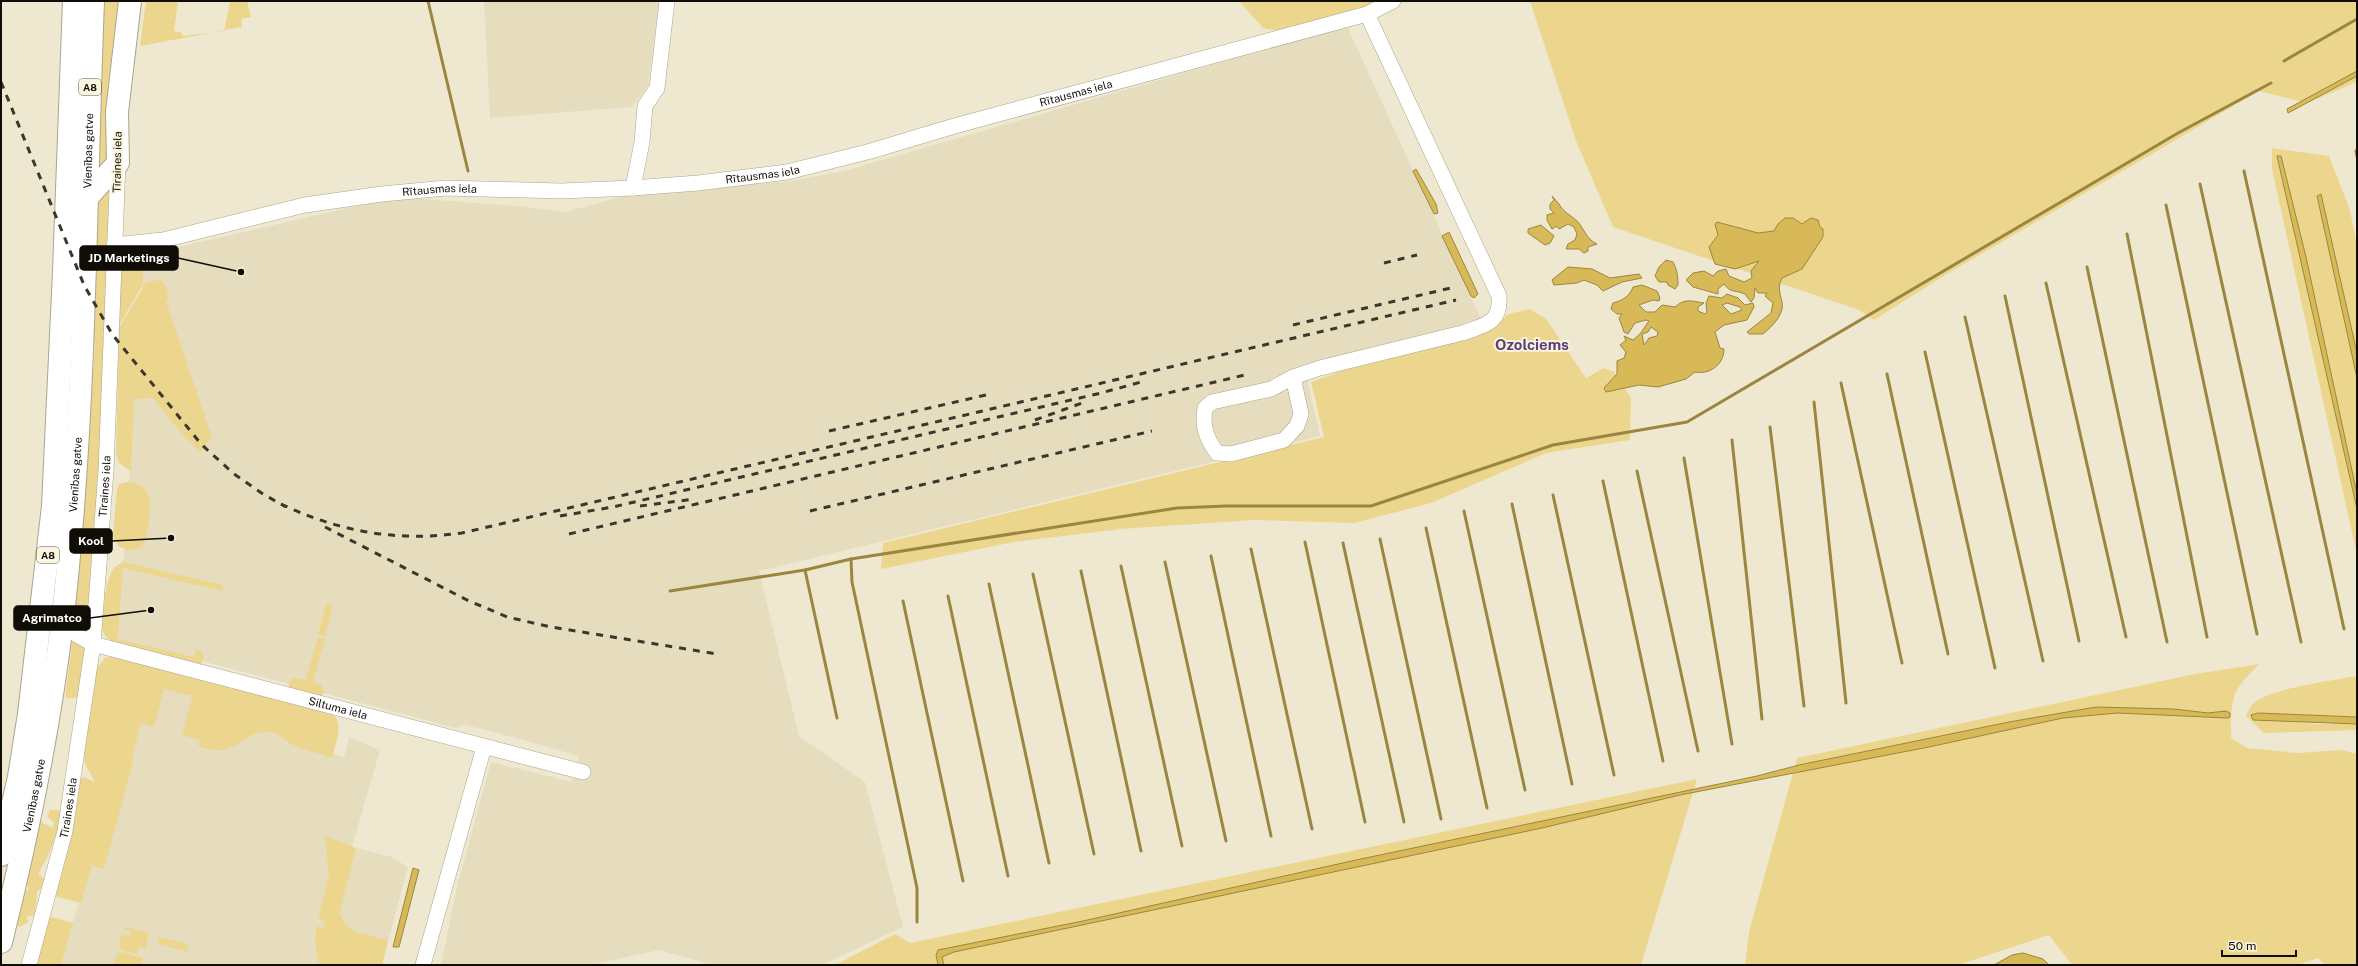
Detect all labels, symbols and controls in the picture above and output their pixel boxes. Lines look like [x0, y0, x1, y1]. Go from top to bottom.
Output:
street label: Rītausmas iela [1038, 77, 1114, 109]
road number: A8 [79, 79, 101, 95]
street label: Vienības gatve [81, 113, 95, 189]
street label: Tīraines iela [110, 131, 124, 193]
street label: Rītausmas iela [725, 163, 801, 186]
street label: Rītausmas iela [402, 182, 477, 198]
callout: JD Marketings [80, 246, 178, 270]
text: JD Marketings [88, 251, 170, 265]
district label: Ozolciems [1495, 336, 1569, 353]
street label: Vienības gatve [67, 437, 84, 513]
street label: Tīraines iela [97, 455, 113, 517]
callout: Kool [70, 529, 112, 553]
text: Kool [78, 534, 104, 548]
road number: A8 [37, 547, 59, 563]
callout: Agrimatco [14, 606, 90, 630]
text: Agrimatco [22, 611, 82, 625]
street label: Siltuma iela [307, 695, 369, 721]
street label: Vienības gatve [21, 758, 47, 834]
street label: Tīraines iela [57, 777, 79, 840]
scale bar [2222, 932, 2296, 958]
text: 50 m [2228, 939, 2256, 953]

